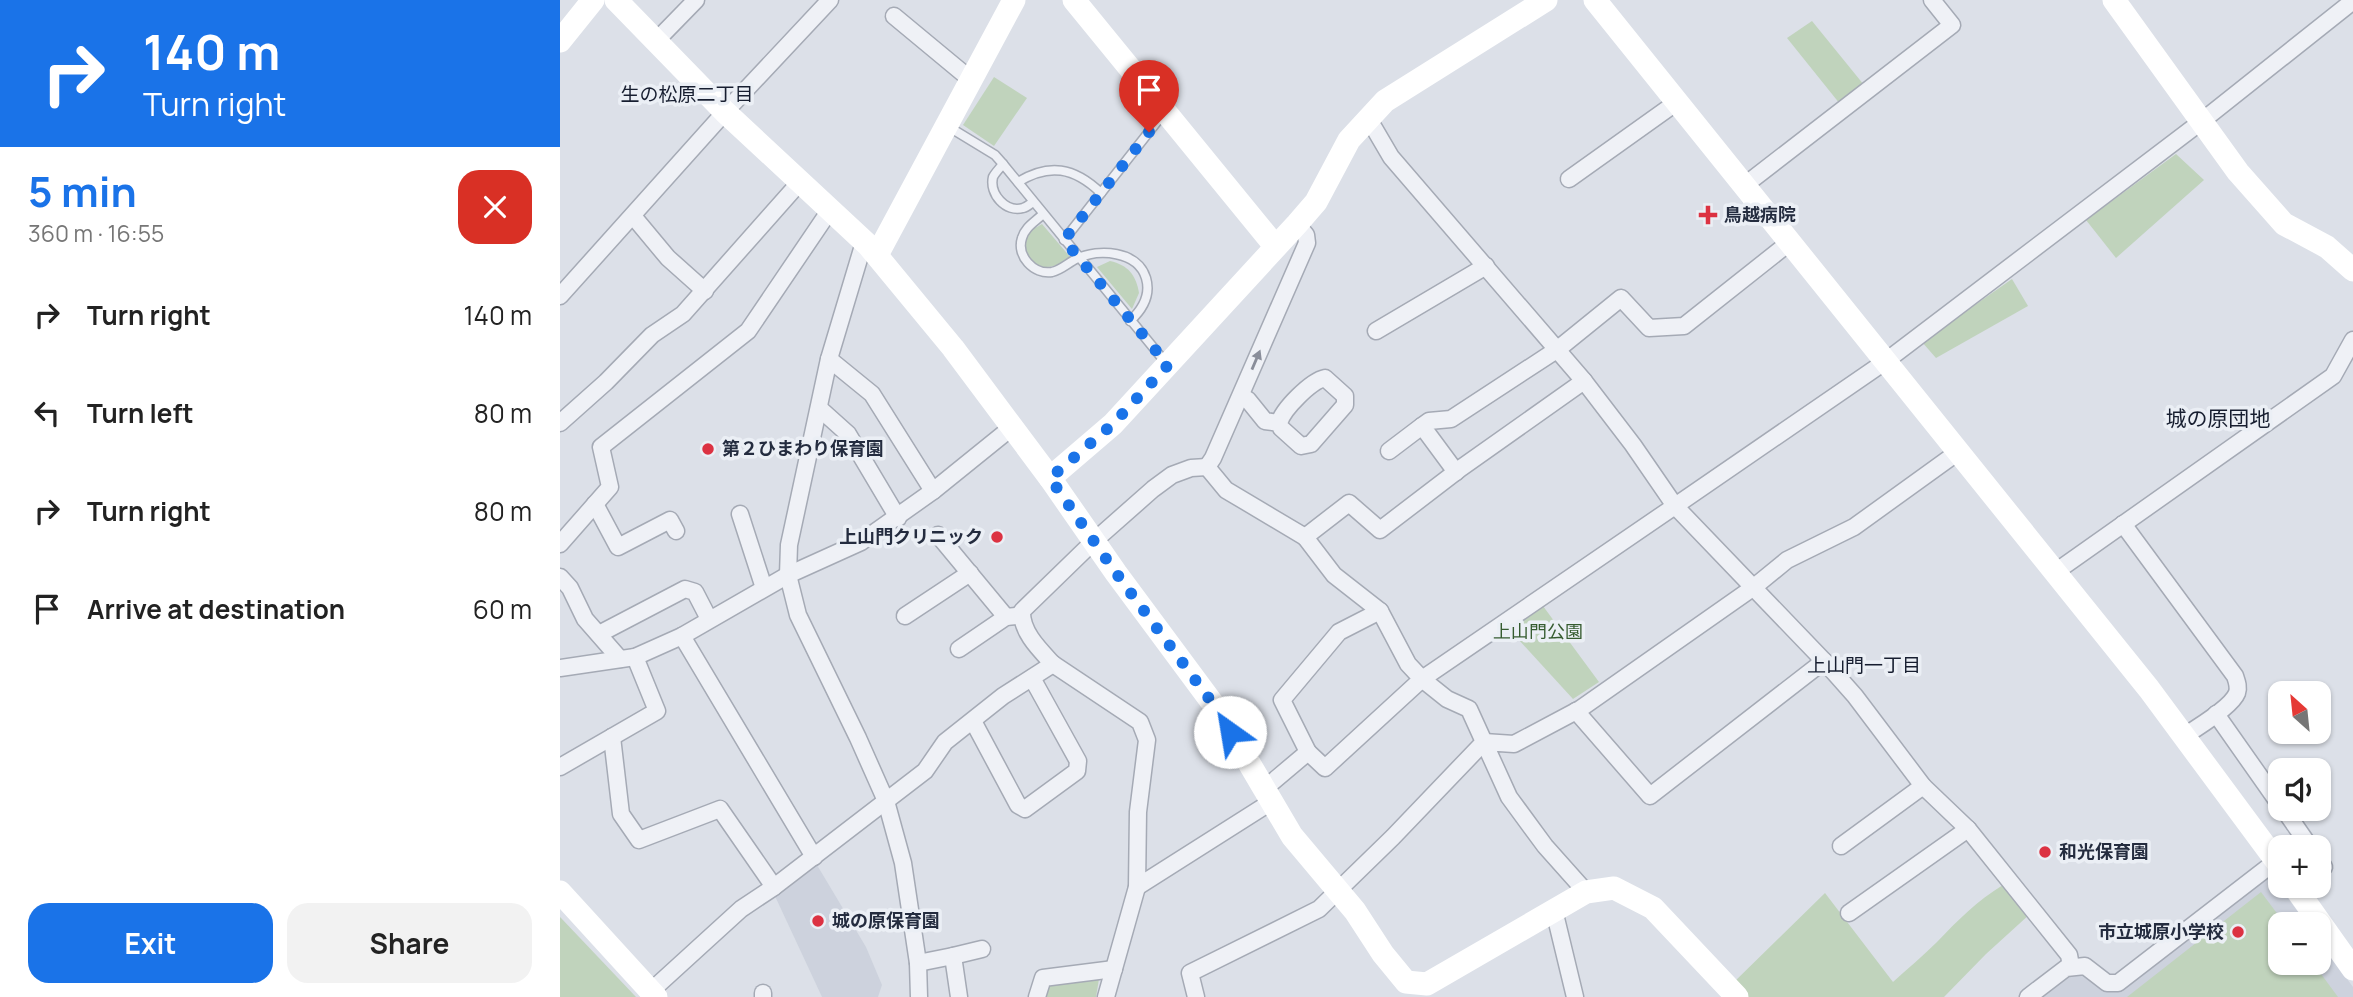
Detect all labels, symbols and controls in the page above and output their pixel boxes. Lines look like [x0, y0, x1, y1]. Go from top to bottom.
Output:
text: 140 m [143, 18, 280, 85]
icon: right [28, 28, 119, 119]
pin [1119, 60, 1179, 132]
icon: arrive [1130, 71, 1168, 109]
district label: 生の松原二丁目 [620, 81, 754, 107]
text: Turn right [143, 82, 286, 126]
text: 5 min [28, 162, 137, 220]
button: close [458, 170, 532, 244]
place label: 鳥越病院 [1724, 202, 1796, 226]
marker: 鳥越病院 [1698, 205, 1718, 225]
text: 360 m · 16:55 [28, 217, 164, 249]
icon: right [28, 296, 66, 334]
text: Turn right [87, 297, 211, 333]
text: 140 m [463, 297, 532, 333]
one-way arrow [1251, 350, 1262, 371]
icon: left [28, 394, 66, 432]
text: Turn left [87, 395, 194, 431]
text: 80 m [474, 395, 532, 431]
district label: 城の原団地 [2166, 404, 2271, 432]
place label: 第２ひまわり保育園 [722, 436, 884, 460]
marker: 第２ひまわり保育園 [700, 441, 716, 457]
icon: right [28, 492, 66, 530]
text: Turn right [87, 493, 211, 529]
text: 80 m [474, 493, 532, 529]
place label: 上山門クリニック [839, 524, 983, 548]
marker: 上山門クリニック [989, 529, 1005, 545]
icon: arrive [28, 590, 66, 628]
text: Arrive at destination [87, 591, 345, 627]
text: 60 m [473, 591, 532, 627]
park label: 上山門公園 [1493, 619, 1583, 643]
district label: 上山門一丁目 [1807, 652, 1921, 678]
north arrow [2268, 681, 2331, 744]
map controls [2268, 681, 2331, 975]
position arrow [1193, 695, 1267, 769]
button: sound [2268, 758, 2331, 821]
button: + [2268, 835, 2331, 898]
place label: 和光保育園 [2059, 839, 2149, 863]
marker: 和光保育園 [2037, 844, 2053, 860]
button: Exit [28, 903, 273, 983]
button: Share [287, 903, 532, 983]
place label: 城の原保育園 [832, 908, 940, 932]
button: − [2268, 912, 2331, 975]
marker: 城の原保育園 [810, 913, 826, 929]
place label: 市立城原小学校 [2098, 919, 2224, 943]
marker: 市立城原小学校 [2230, 924, 2246, 940]

